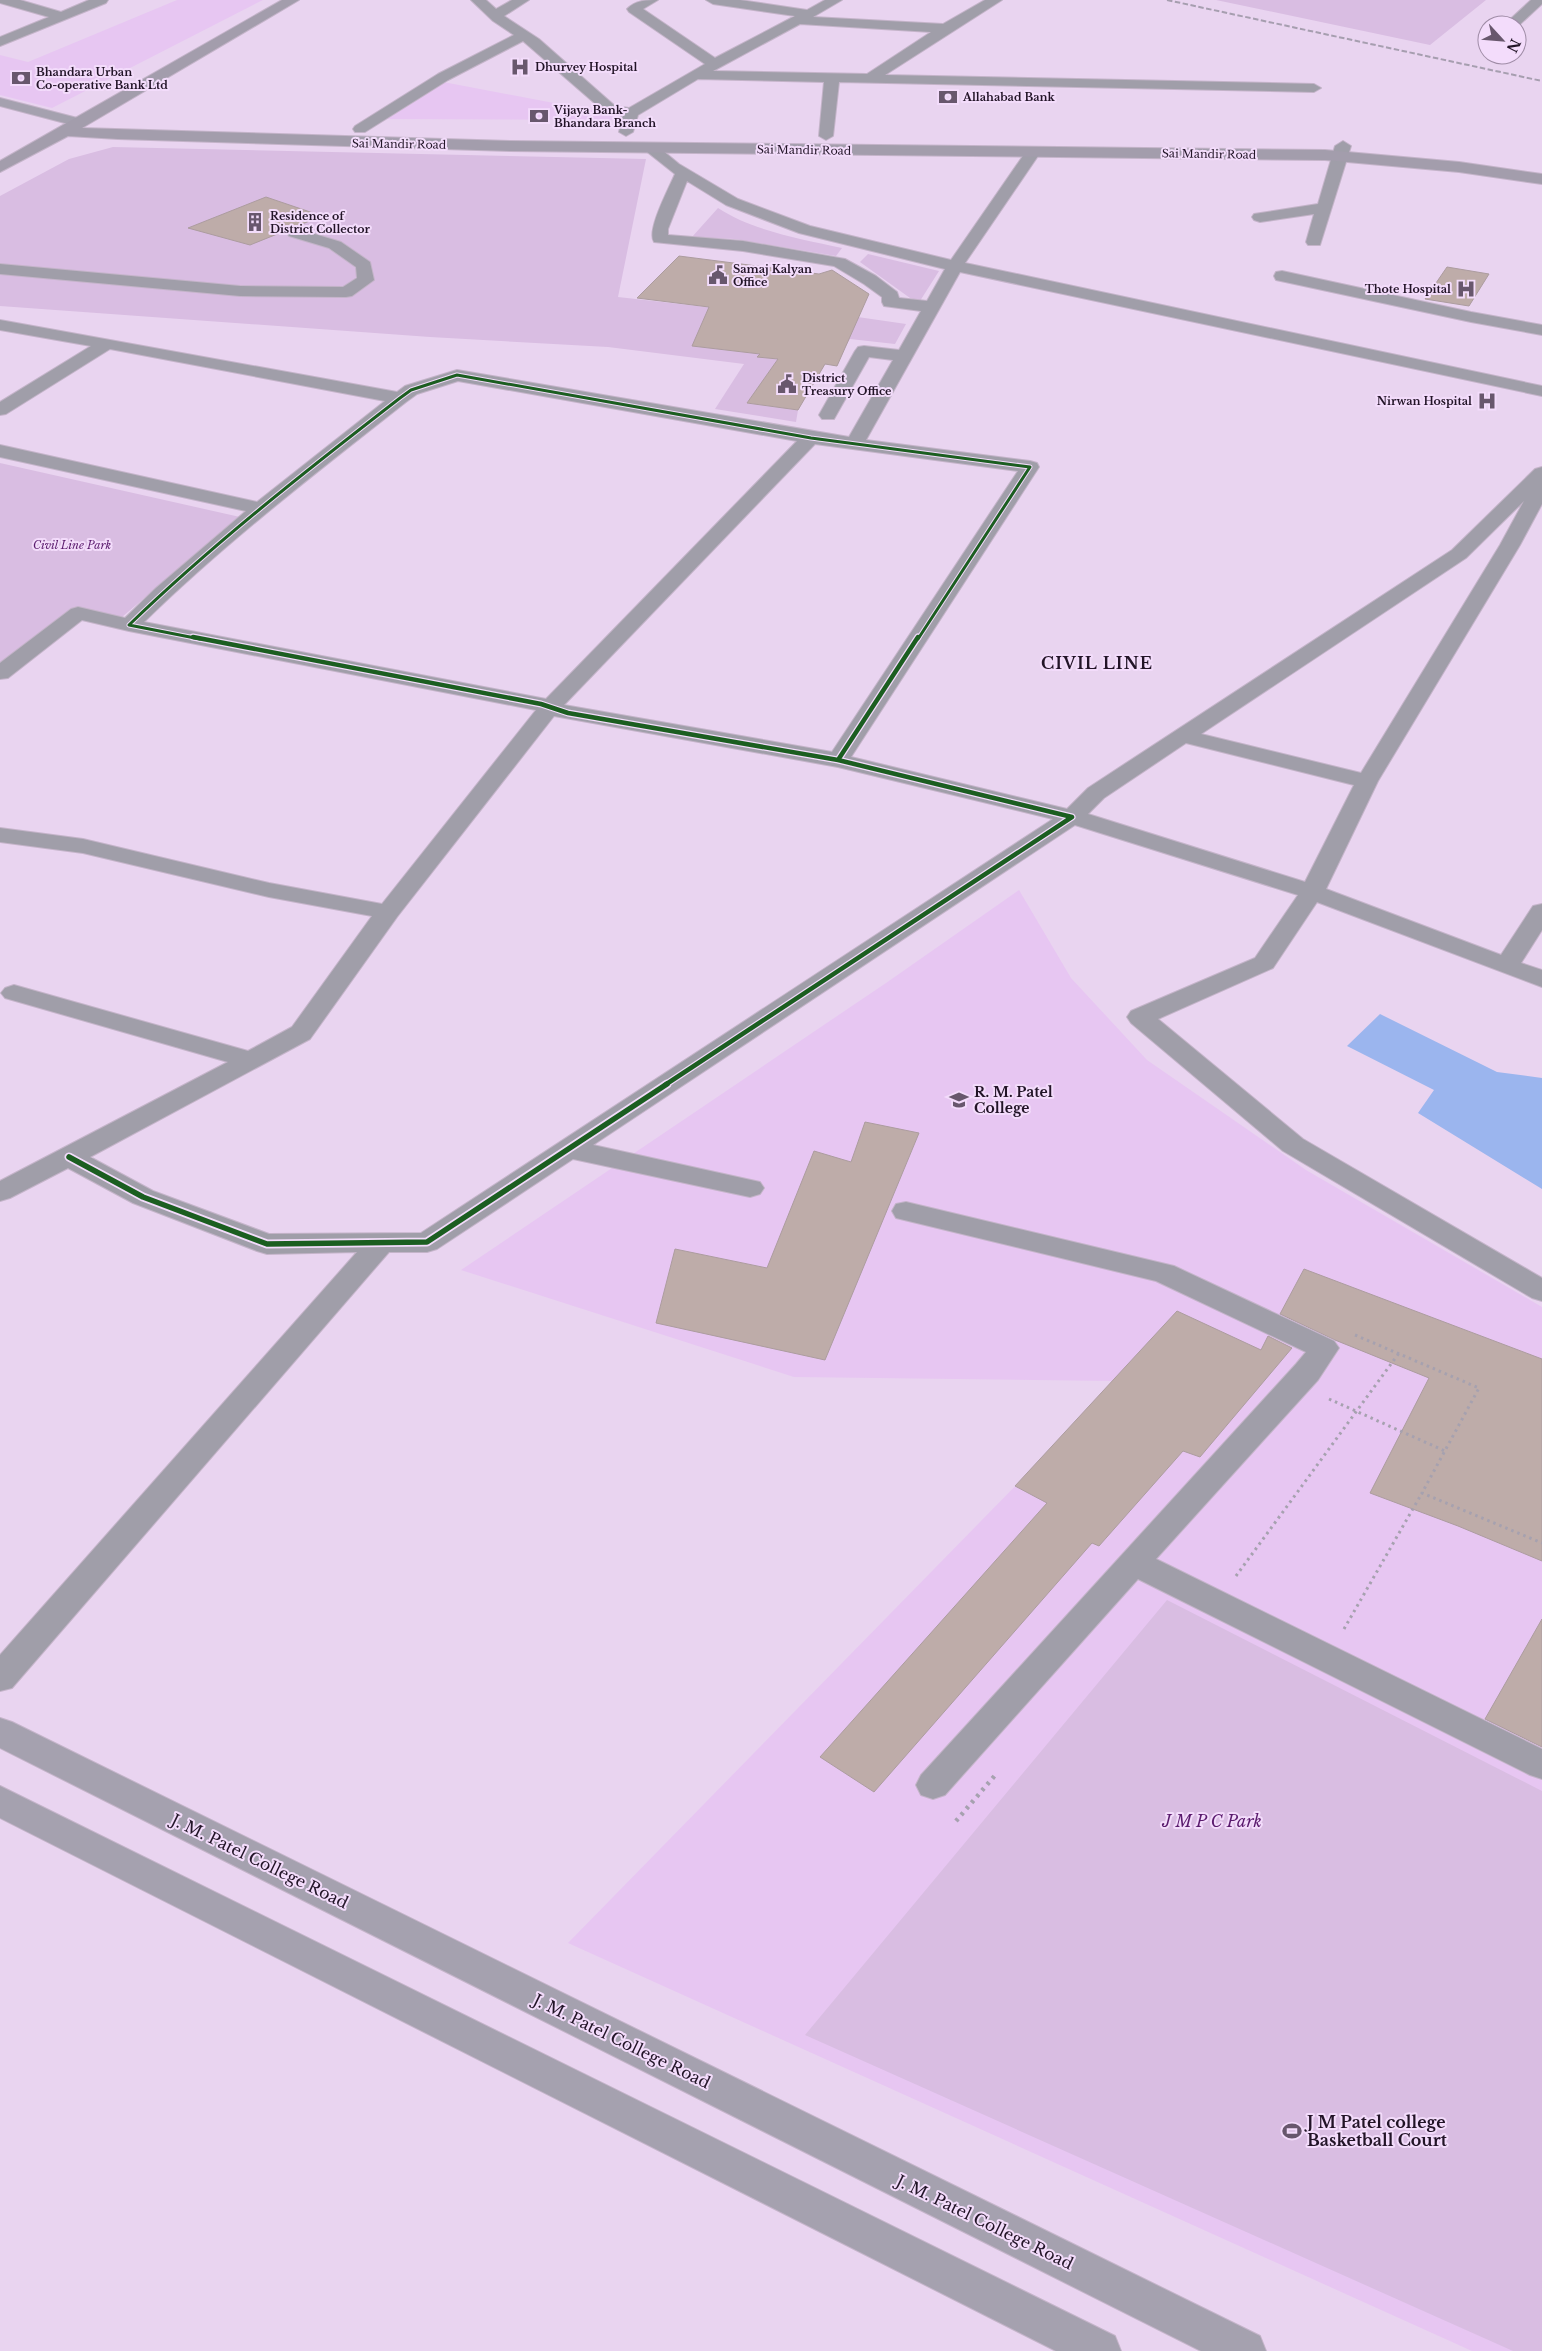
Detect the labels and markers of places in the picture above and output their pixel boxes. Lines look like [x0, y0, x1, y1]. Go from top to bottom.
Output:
hospital icon: Dhurvey Hospital [509, 56, 531, 78]
place label: Dhurvey Hospital [535, 60, 637, 74]
place label: Bhandara Urban Co-operative Bank Ltd [36, 65, 168, 92]
bank icon: Bhandara Urban Co-operative Bank Ltd [10, 67, 32, 89]
bank icon: Allahabad Bank [937, 86, 959, 108]
place label: Allahabad Bank [962, 90, 1056, 104]
place label: Vijaya Bank- Bhandara Branch [553, 103, 656, 130]
bank icon: Vijaya Bank- Bhandara Branch [528, 105, 550, 127]
place label: Residence of District Collector [270, 209, 370, 236]
building icon: Residence of District Collector [244, 211, 266, 233]
place label: Samaj Kalyan Office [733, 262, 812, 289]
public building icon: Samaj Kalyan Office [707, 264, 729, 286]
hospital icon: Thote Hospital [1455, 278, 1477, 300]
place label: Thote Hospital [1365, 282, 1451, 296]
place label: District Treasury Office [802, 371, 892, 398]
public building icon: District Treasury Office [776, 373, 798, 395]
hospital icon: Nirwan Hospital [1476, 390, 1498, 412]
place label: Nirwan Hospital [1377, 394, 1472, 408]
place label: R. M. Patel College [974, 1083, 1053, 1117]
school or university icon: R. M. Patel College [948, 1089, 970, 1111]
place label: J M Patel college Basketball Court [1304, 2112, 1448, 2150]
sports icon: J M Patel college Basketball Court [1281, 2120, 1303, 2142]

